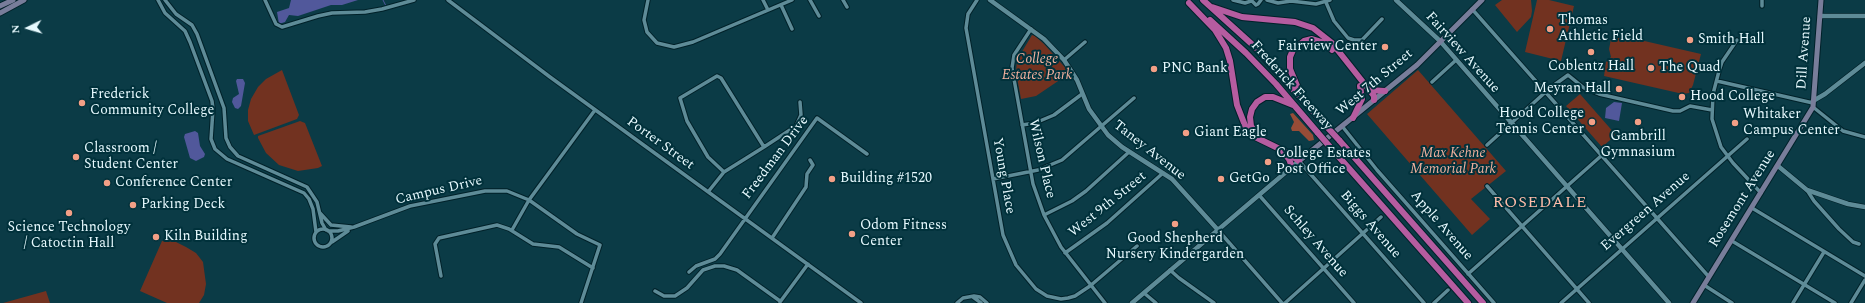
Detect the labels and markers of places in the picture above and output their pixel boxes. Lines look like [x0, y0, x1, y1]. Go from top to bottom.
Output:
place label: Thomas Athletic Field [1558, 13, 1643, 46]
marker: Thomas Athletic Field [1545, 24, 1555, 34]
place label: Smith Hall [1698, 32, 1765, 48]
marker: Smith Hall [1685, 35, 1695, 45]
place label: Fairview Center [1278, 39, 1377, 55]
marker: Fairview Center [1380, 42, 1390, 52]
marker: Coblentz Hall [1586, 47, 1596, 57]
place label: Coblentz Hall [1548, 59, 1634, 75]
place label: The Quad [1659, 60, 1721, 76]
place label: PNC Bank [1162, 61, 1228, 77]
marker: The Quad [1646, 63, 1656, 73]
marker: PNC Bank [1149, 64, 1159, 74]
place label: Meyran Hall [1534, 81, 1611, 97]
marker: Meyran Hall [1614, 84, 1624, 94]
place label: Frederick Community College [90, 87, 214, 120]
place label: Hood College [1690, 89, 1775, 105]
marker: Hood College [1677, 92, 1687, 102]
marker: Frederick Community College [77, 98, 87, 108]
place label: Hood College Tennis Center [1496, 106, 1584, 138]
place label: Whitaker Campus Center [1743, 107, 1840, 140]
marker: Hood College Tennis Center [1587, 117, 1597, 127]
marker: Gambrill Gymnasium [1633, 117, 1643, 127]
marker: Whitaker Campus Center [1730, 118, 1740, 128]
place label: Giant Eagle [1194, 125, 1267, 141]
marker: Giant Eagle [1181, 128, 1191, 138]
place label: Gambrill Gymnasium [1601, 129, 1675, 162]
place label: Classroom / Student Center [84, 141, 178, 174]
place label: College Estates Post Office [1276, 146, 1371, 178]
marker: Classroom / Student Center [71, 152, 81, 162]
marker: College Estates Post Office [1263, 157, 1273, 167]
place label: Building #1520 [840, 171, 932, 187]
place label: GetGo [1229, 171, 1270, 187]
marker: Building #1520 [827, 174, 837, 184]
marker: GetGo [1216, 174, 1226, 184]
place label: Conference Center [115, 175, 232, 191]
marker: Conference Center [102, 178, 112, 188]
place label: Parking Deck [141, 197, 225, 213]
marker: Parking Deck [128, 200, 138, 210]
marker: Science Technology / Catoctin Hall [64, 208, 74, 218]
place label: Odom Fitness Center [860, 218, 947, 250]
marker: Good Shepherd Nursery Kindergarden [1170, 219, 1180, 229]
place label: Science Technology / Catoctin Hall [8, 220, 130, 252]
place label: Kiln Building [164, 229, 248, 245]
marker: Odom Fitness Center [847, 229, 857, 239]
place label: Good Shepherd Nursery Kindergarden [1106, 231, 1244, 264]
marker: Kiln Building [151, 232, 161, 242]

